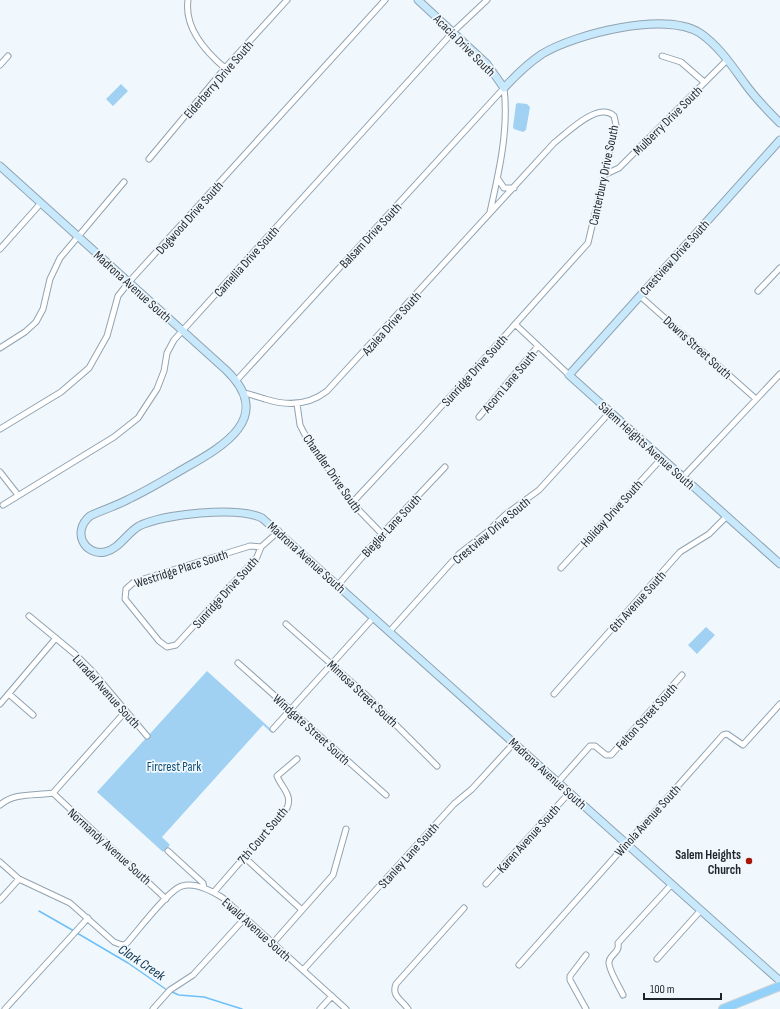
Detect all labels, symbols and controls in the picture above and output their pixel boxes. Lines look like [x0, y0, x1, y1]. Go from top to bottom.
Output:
street label: Acacia Drive South [429, 11, 499, 80]
street label: Elderberry Drive South [181, 37, 257, 122]
street label: Mulberry Drive South [630, 83, 706, 159]
street label: Canterbury Drive South [586, 124, 622, 227]
street label: Dogwood Drive South [153, 178, 227, 258]
street label: Balsam Drive South [336, 200, 405, 272]
street label: Crestview Drive South [637, 217, 713, 299]
street label: Camellia Drive South [211, 223, 283, 300]
street label: Madrona Avenue South [90, 248, 175, 326]
street label: Azalea Drive South [358, 288, 425, 360]
street label: Downs Street South [660, 313, 735, 383]
street label: Sunridge Drive South [438, 331, 511, 410]
street label: Acorn Lane South [478, 347, 540, 417]
street label: Salem Heights Avenue South [595, 398, 698, 493]
street label: Chandler Drive South [299, 431, 365, 516]
street label: Holiday Drive South [577, 477, 646, 551]
street label: Biegler Lane South [358, 491, 425, 561]
street label: Crestview Drive South [450, 494, 534, 568]
street label: Madrona Avenue South [264, 519, 349, 597]
street label: Westridge Place South [133, 546, 230, 592]
street label: Sunridge Drive South [189, 553, 262, 632]
street label: 6th Avenue South [606, 568, 669, 636]
street label: Luradel Avenue South [69, 652, 144, 732]
street label: Mimosa Street South [324, 657, 401, 731]
street label: Felton Street South [612, 680, 681, 753]
street label: Windgate Street South [269, 691, 353, 769]
street label: Madrona Avenue South [505, 735, 590, 813]
park label: Fircrest Park [147, 759, 201, 775]
street label: Winola Avenue South [611, 781, 684, 860]
street label: Karen Avenue South [494, 801, 564, 876]
street label: 7th Court South [234, 804, 291, 868]
street label: Normandy Avenue South [64, 805, 154, 888]
street label: Stanley Lane South [375, 819, 443, 892]
place label: Salem Heights Church [675, 847, 741, 878]
marker: Salem Heights Church [744, 856, 754, 866]
street label: Ewald Avenue South [219, 895, 294, 965]
water label: Clark Creek [115, 941, 169, 985]
scale bar [644, 975, 721, 1001]
text: 100 m [650, 982, 675, 997]

